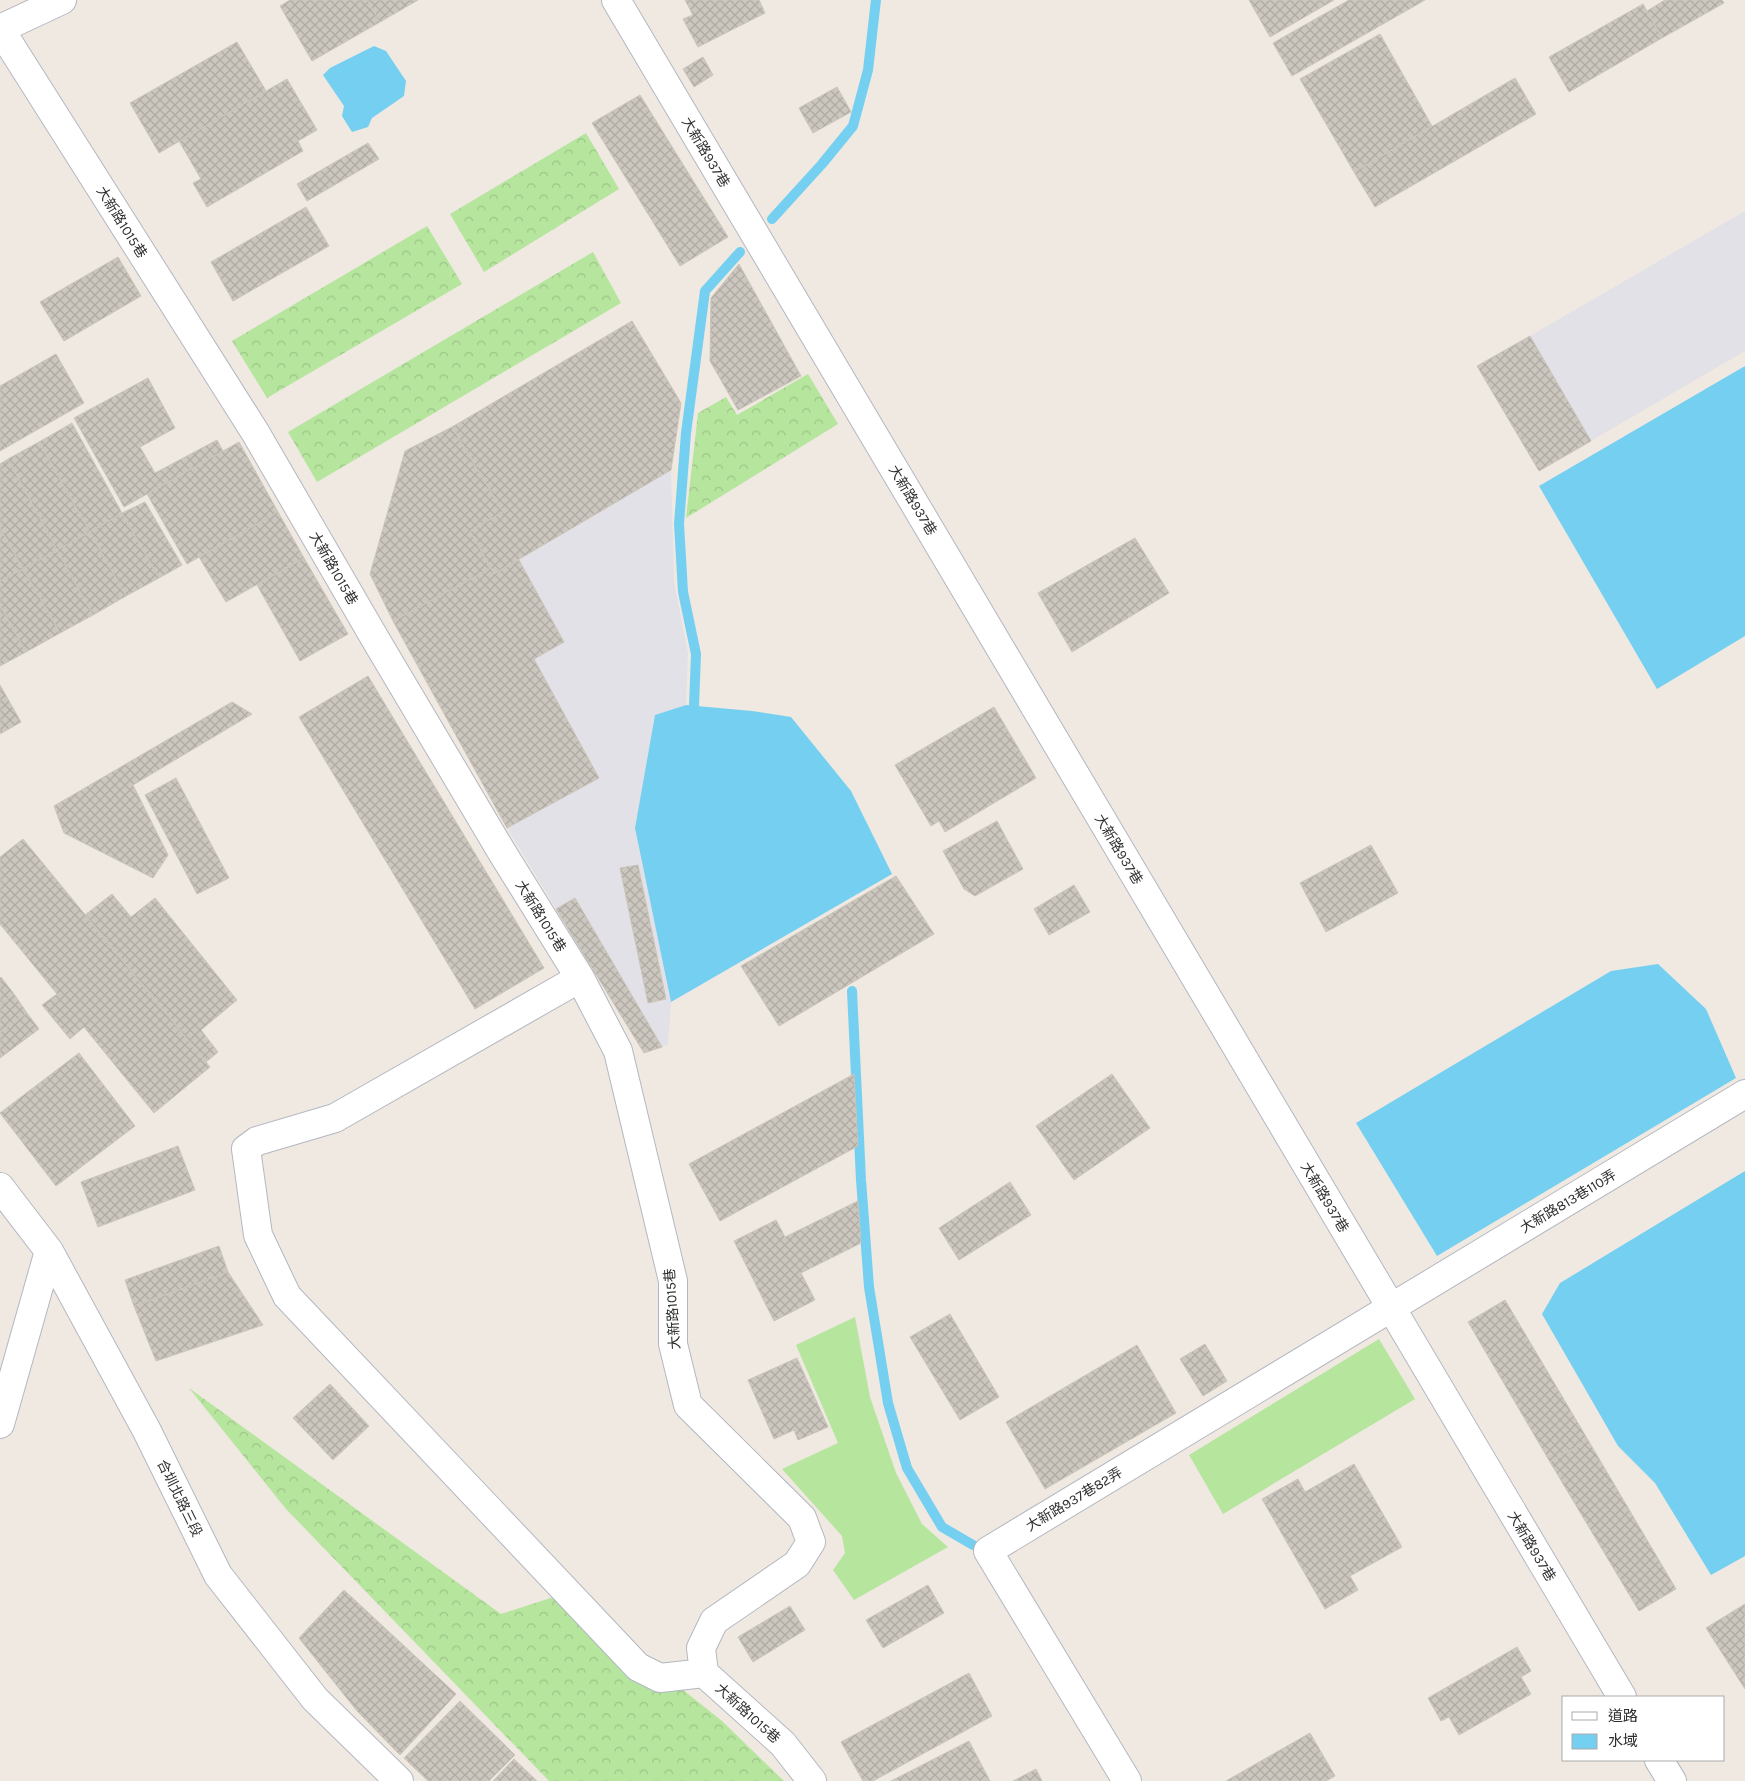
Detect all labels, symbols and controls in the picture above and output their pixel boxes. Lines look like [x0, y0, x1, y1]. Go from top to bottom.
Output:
street label: 大新路937巷 [678, 114, 733, 190]
street label: 大新路1015巷 [93, 183, 150, 261]
street label: 大新路937巷 [885, 462, 940, 538]
street label: 大新路1015巷 [306, 529, 361, 608]
street label: 大新路937巷 [1091, 811, 1146, 887]
street label: 大新路1015巷 [512, 877, 569, 955]
street label: 大新路937巷 [1297, 1159, 1352, 1235]
street label: 大新路813巷110弄 [1517, 1166, 1619, 1237]
street label: 大新路1015巷 [661, 1268, 684, 1350]
street label: 合圳北路三段 [153, 1457, 206, 1540]
street label: 大新路937巷82弄 [1023, 1464, 1126, 1535]
street label: 大新路937巷 [1504, 1508, 1559, 1584]
street label: 大新路1015巷 [712, 1680, 784, 1747]
legend [1562, 1696, 1725, 1761]
text: 道路 [1608, 1707, 1638, 1725]
text: 水域 [1608, 1732, 1638, 1750]

